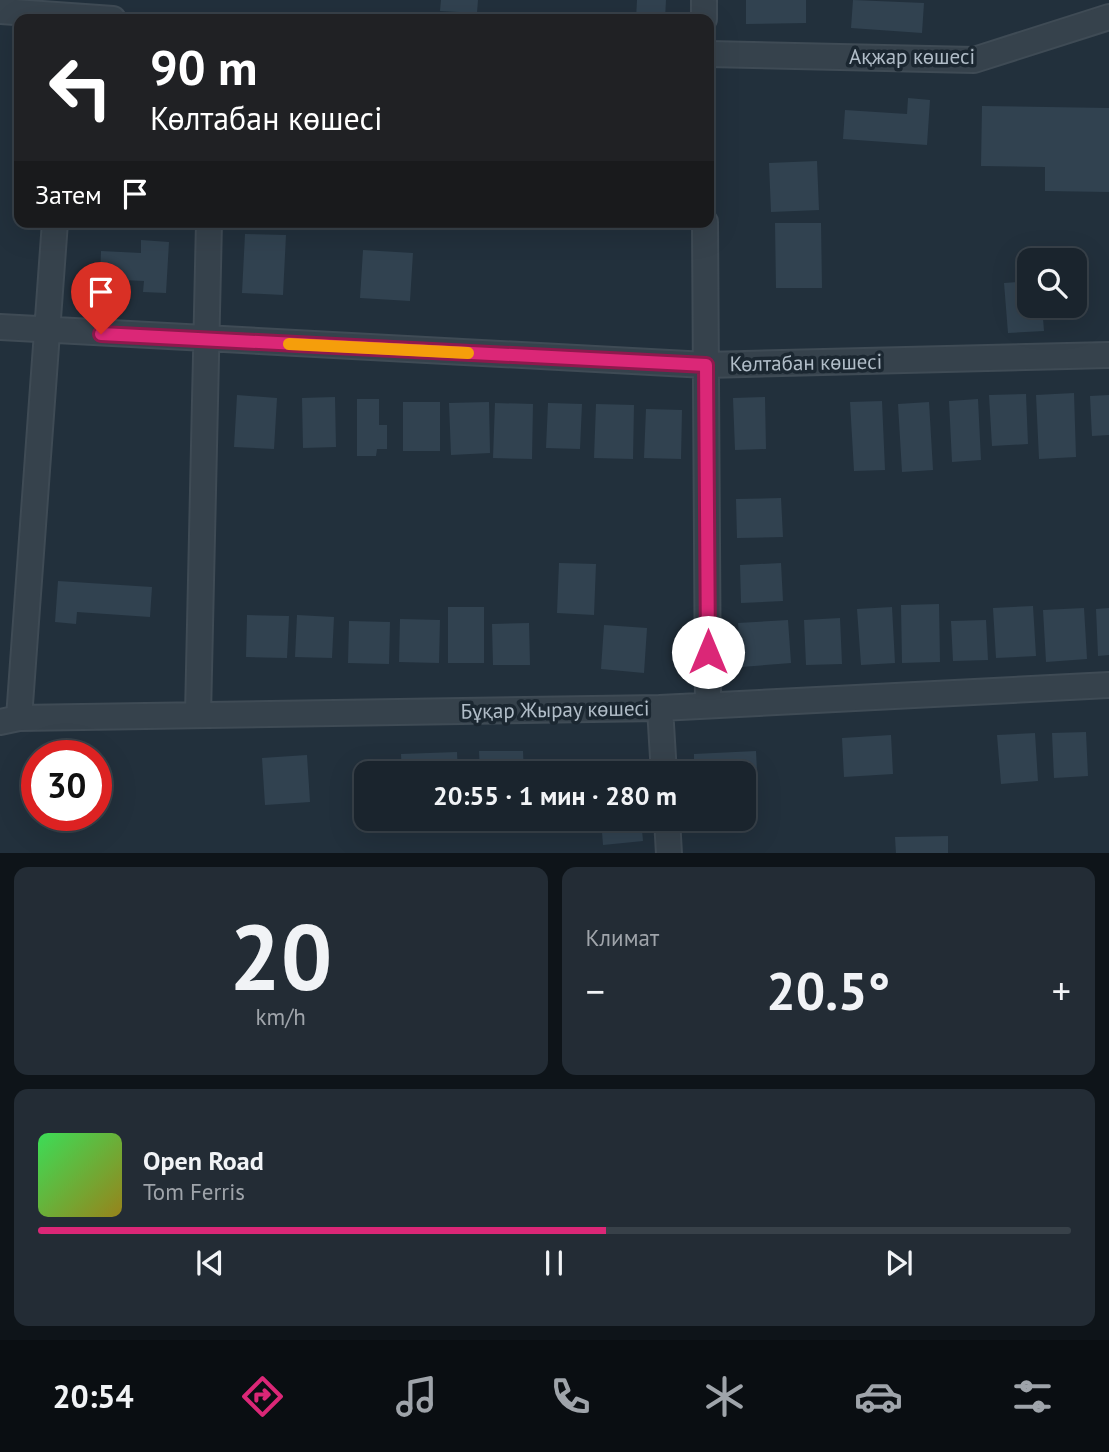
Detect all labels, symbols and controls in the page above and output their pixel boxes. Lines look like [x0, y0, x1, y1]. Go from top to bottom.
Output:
text: 90 m [150, 35, 257, 99]
icon: left [35, 42, 126, 133]
street label: Ақжар көшесі [849, 43, 975, 70]
text: Көлтабан көшесі [150, 97, 383, 139]
icon: arrive [116, 175, 154, 213]
text: Затем [35, 178, 102, 211]
map controls [1017, 248, 1087, 318]
button: search [1017, 248, 1087, 318]
pin [71, 262, 131, 334]
icon: arrive [82, 273, 120, 311]
street label: Көлтабан көшесі [729, 348, 883, 377]
position arrow [671, 615, 745, 689]
street label: Бұқар Жырау көшесі [460, 694, 650, 725]
speed limit sign: 30 [21, 740, 112, 831]
text: 20:55 · 1 мин · 280 m [433, 779, 677, 812]
text: 20 [229, 897, 332, 1015]
text: Климат [586, 923, 659, 952]
text: 20.5° [766, 957, 890, 1024]
text: − [586, 966, 605, 1015]
text: + [1052, 966, 1071, 1015]
text: km/h [256, 1002, 306, 1031]
text: Open Road [143, 1144, 264, 1177]
text: Tom Ferris [143, 1177, 245, 1206]
icon: previous [191, 1244, 229, 1282]
icon: pause [535, 1244, 573, 1282]
icon: next [880, 1244, 918, 1282]
icon: directions [238, 1372, 287, 1421]
icon: music [392, 1372, 441, 1421]
icon: phone [546, 1372, 595, 1421]
icon: climate [700, 1372, 749, 1421]
icon: car [854, 1372, 903, 1421]
icon: filters [1008, 1372, 1057, 1421]
text: 20:54 [52, 1375, 134, 1417]

